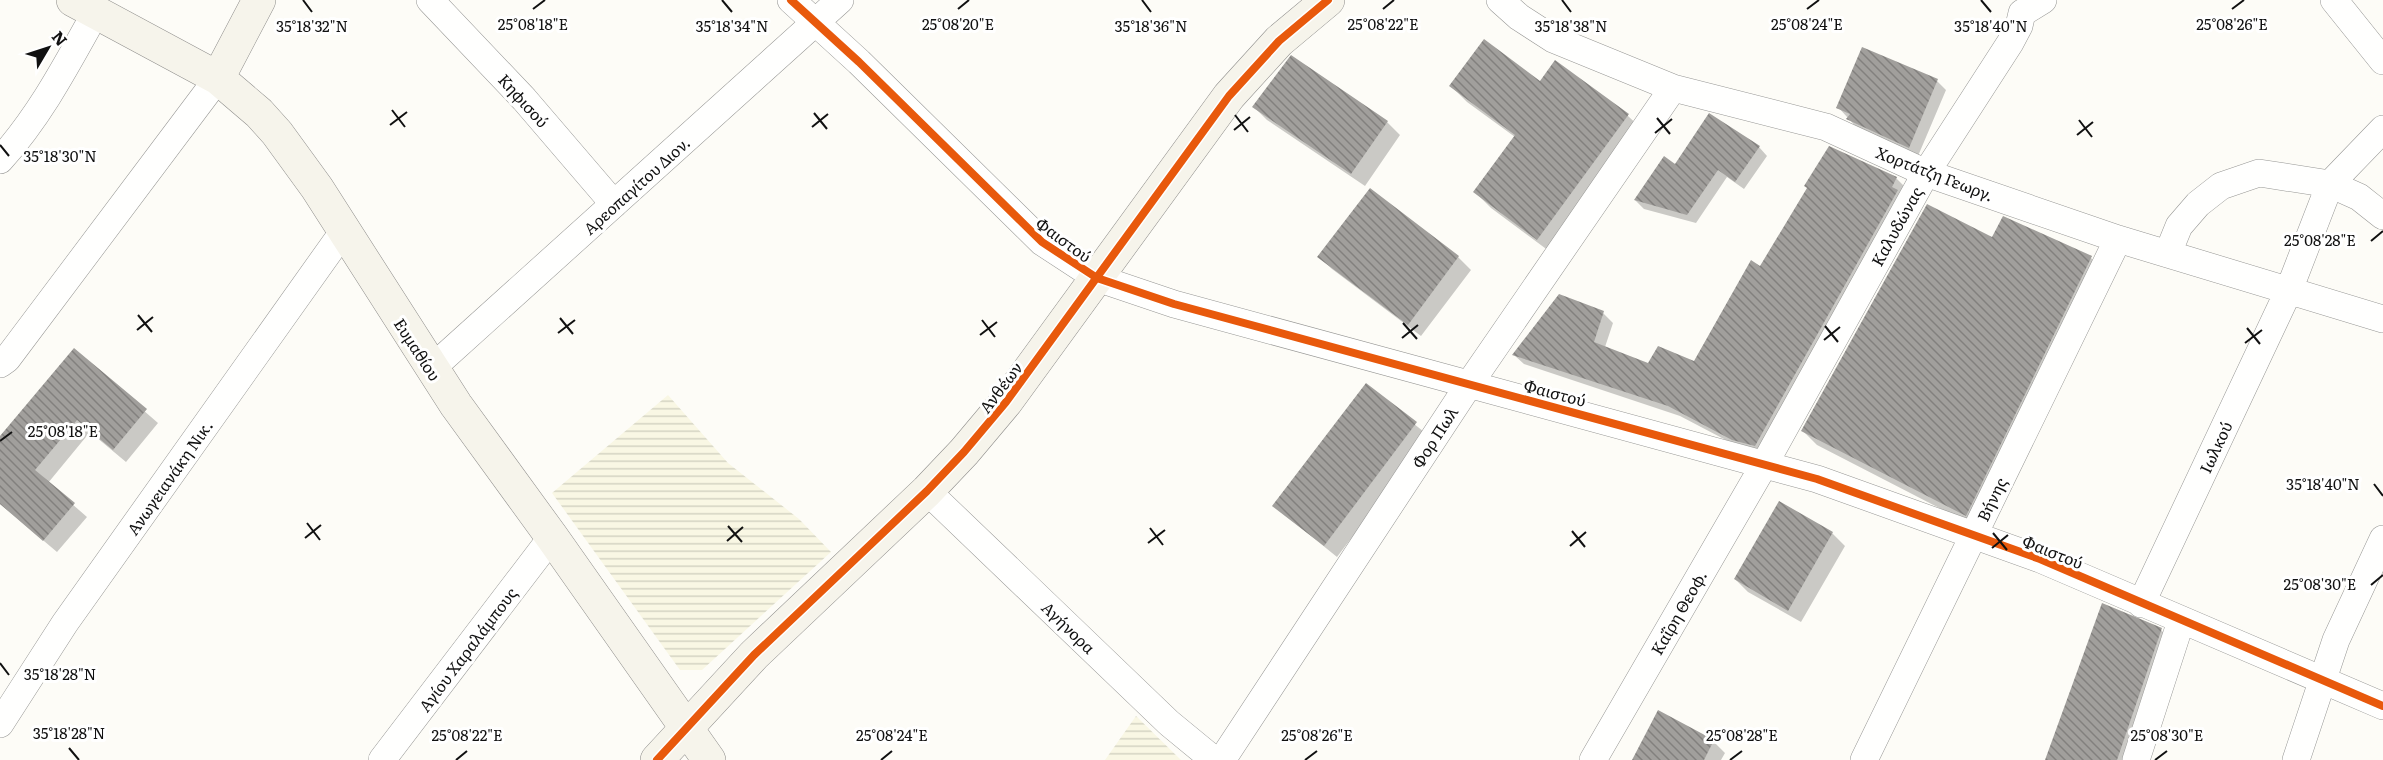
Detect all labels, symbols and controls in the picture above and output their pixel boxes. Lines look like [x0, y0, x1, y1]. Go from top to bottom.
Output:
text: 25°08'18"E [498, 12, 568, 35]
text: 25°08'20"E [922, 12, 994, 35]
text: 25°08'22"E [1347, 12, 1419, 35]
text: 25°08'24"E [1771, 12, 1843, 35]
text: 25°08'26"E [2196, 12, 2268, 35]
text: 35°18'32"N [276, 14, 348, 37]
text: 35°18'34"N [695, 14, 769, 37]
text: 35°18'36"N [1114, 14, 1188, 37]
text: 35°18'38"N [1534, 14, 1608, 37]
text: 35°18'40"N [1954, 14, 2028, 37]
north arrow [18, 18, 78, 78]
text: N [47, 25, 74, 51]
street label: Κηφισού [493, 68, 555, 132]
street label: Αρεοπαγίτου Διον. [577, 130, 695, 240]
street label: Χορτάτζη Γεωργ. [1873, 140, 1997, 206]
text: 35°18'30"N [23, 144, 97, 167]
street label: Καλυδώνας [1864, 182, 1928, 270]
street label: Φαιστού [1031, 211, 1097, 267]
text: 25°08'28"E [2284, 228, 2356, 251]
street label: Ευμαθίου [389, 313, 447, 385]
street label: Ανθέων [973, 356, 1027, 418]
street label: Φαιστού [1521, 372, 1589, 412]
street label: Φορ Πωλ [1405, 401, 1463, 473]
street label: Ανωγειανάκη Νικ. [120, 414, 218, 540]
street label: Ιωλκού [2193, 417, 2237, 477]
text: 25°08'18"E [28, 419, 98, 442]
text: 35°18'40"N [2286, 472, 2360, 495]
street label: Βήνης [1970, 473, 2012, 525]
street label: Φαιστού [2019, 528, 2087, 574]
street label: Καΐρη Θεοφ. [1644, 565, 1712, 659]
text: 25°08'30"E [2284, 572, 2356, 595]
street label: Αγίου Χαραλάμπους [412, 582, 522, 716]
street label: Αγήνορα [1037, 595, 1101, 659]
text: 35°18'28"N [24, 662, 96, 685]
text: 35°18'28"N [33, 721, 105, 744]
text: 25°08'22"E [431, 723, 503, 746]
text: 25°08'24"E [856, 723, 928, 746]
text: 25°08'26"E [1281, 723, 1353, 746]
text: 25°08'28"E [1706, 723, 1778, 746]
text: 25°08'30"E [2131, 723, 2203, 746]

